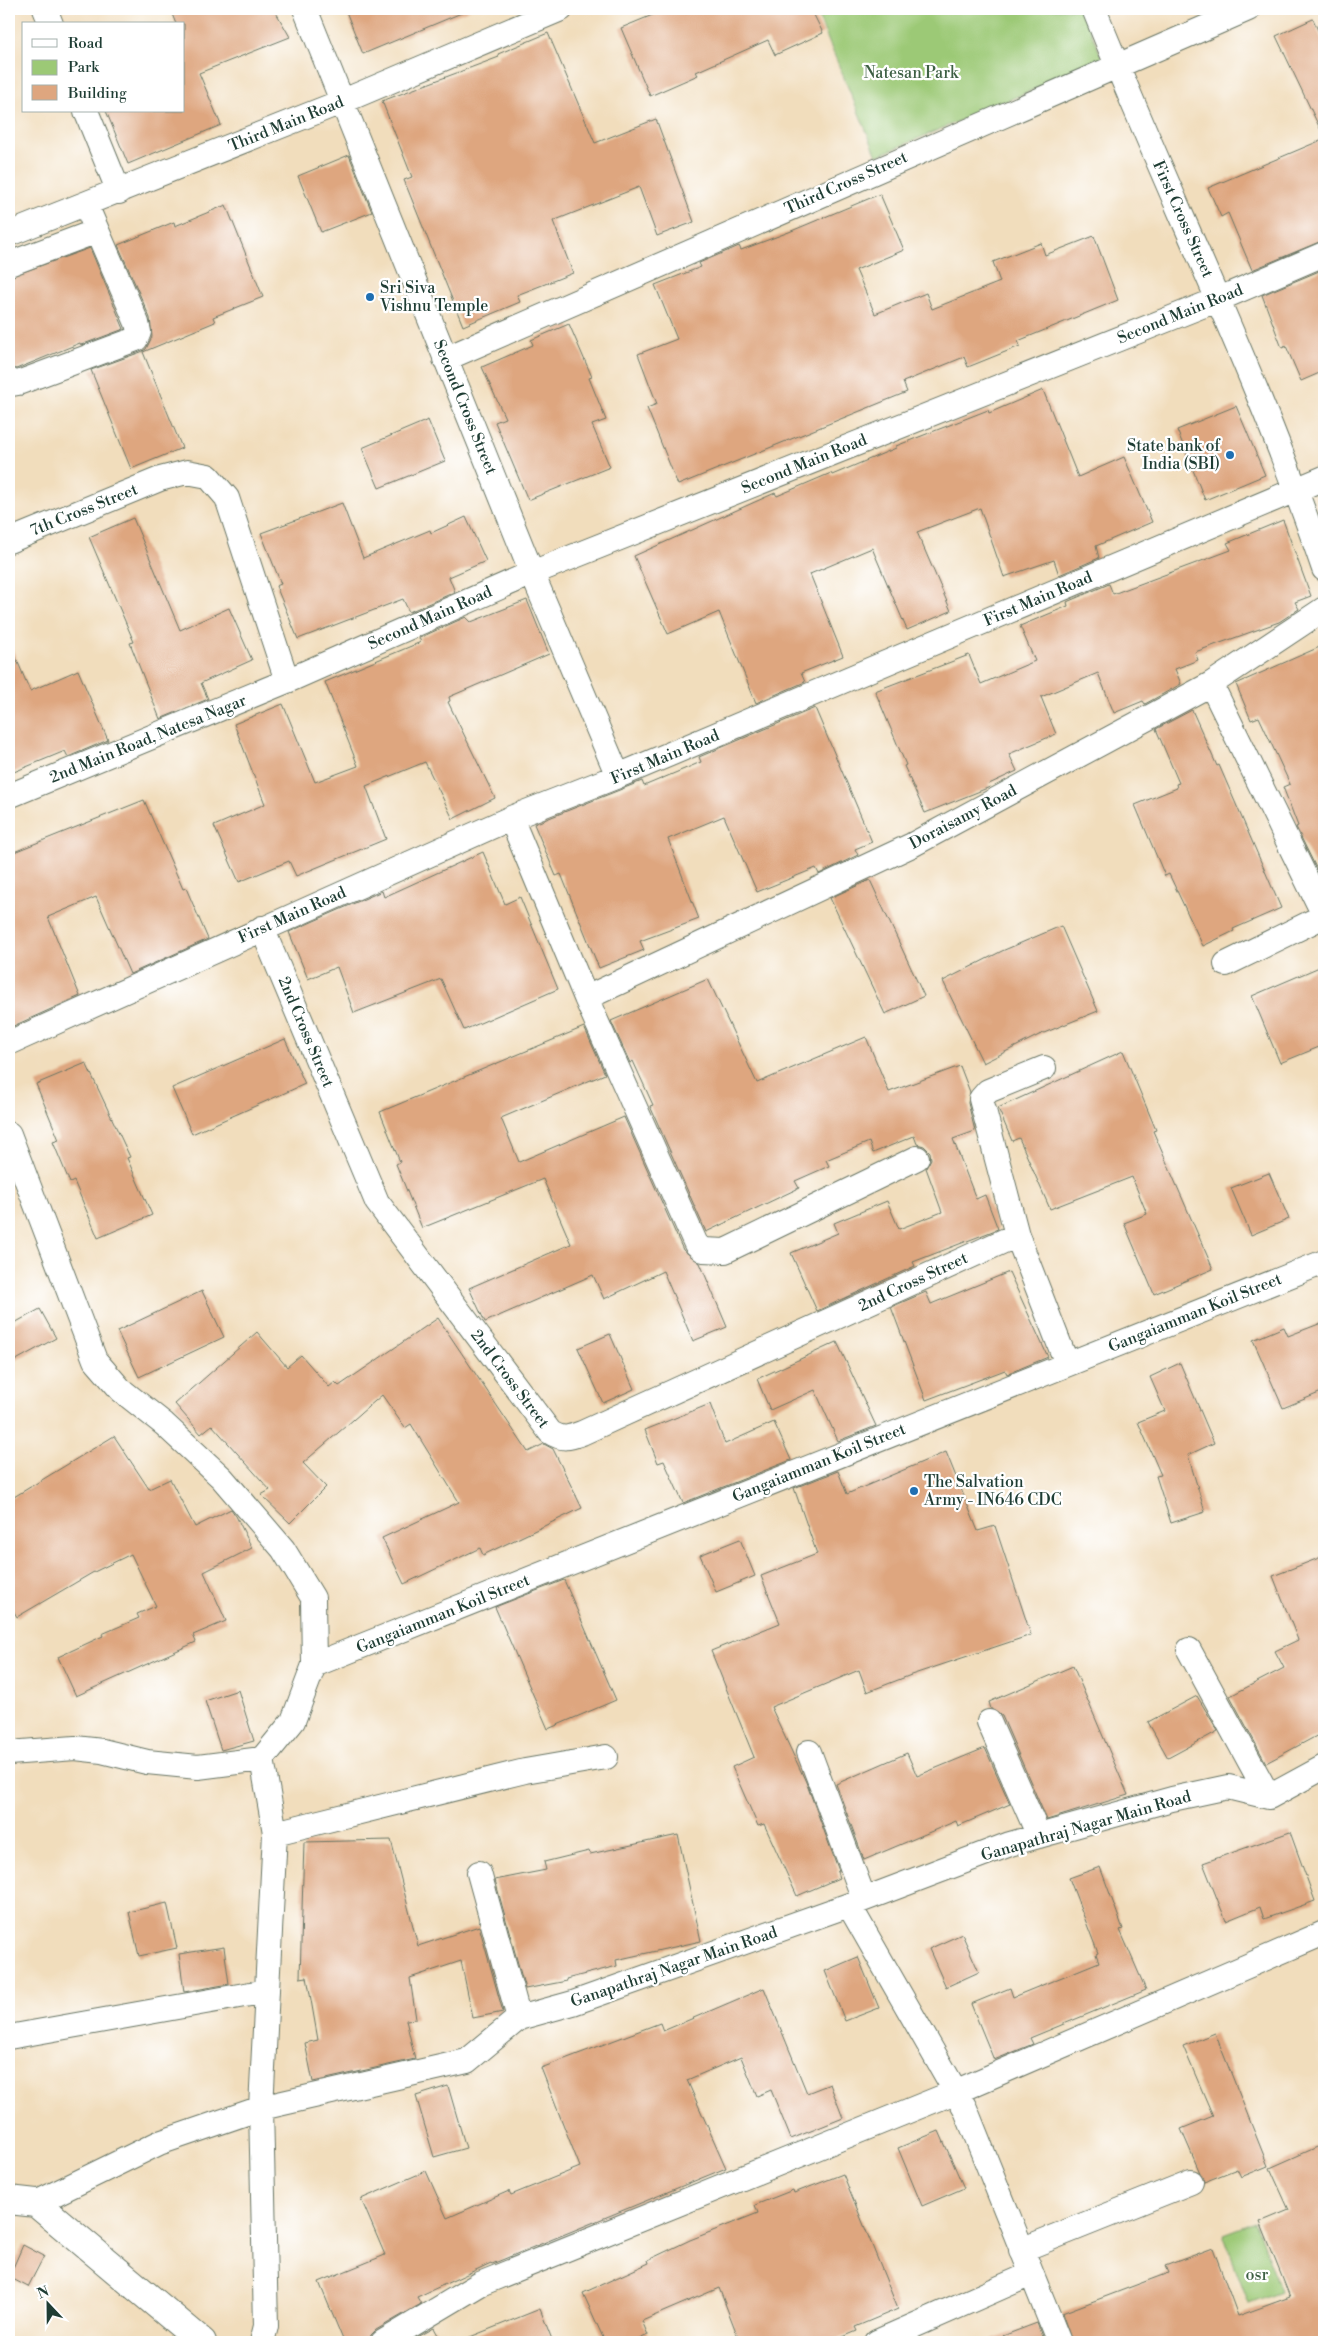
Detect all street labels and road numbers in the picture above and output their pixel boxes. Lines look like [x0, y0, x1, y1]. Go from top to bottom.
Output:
street label: Third Main Road [226, 92, 346, 156]
street label: Third Cross Street [781, 147, 911, 219]
street label: First Cross Street [1148, 157, 1218, 281]
street label: Second Main Road [1114, 280, 1246, 348]
street label: Second Cross Street [429, 337, 501, 478]
street label: Second Main Road [738, 430, 870, 498]
street label: 7th Cross Street [27, 479, 141, 541]
street label: First Main Road [981, 567, 1095, 631]
street label: Second Main Road [365, 582, 495, 654]
street label: 2nd Main Road, Natesa Nagar [47, 690, 249, 788]
street label: First Main Road [608, 725, 722, 789]
street label: Doraisamy Road [906, 780, 1020, 854]
street label: First Main Road [235, 882, 349, 948]
street label: 2nd Cross Street [274, 974, 338, 1091]
street label: 2nd Cross Street [855, 1248, 971, 1316]
street label: Gangaiamman Koil Street [1105, 1269, 1285, 1357]
street label: 2nd Cross Street [466, 1326, 554, 1433]
street label: Gangaiamman Koil Street [729, 1419, 909, 1507]
street label: Gangaiamman Koil Street [353, 1570, 533, 1658]
street label: Ganapathraj Nagar Main Road [979, 1786, 1193, 1866]
street label: Ganapathraj Nagar Main Road [568, 1922, 780, 2012]

